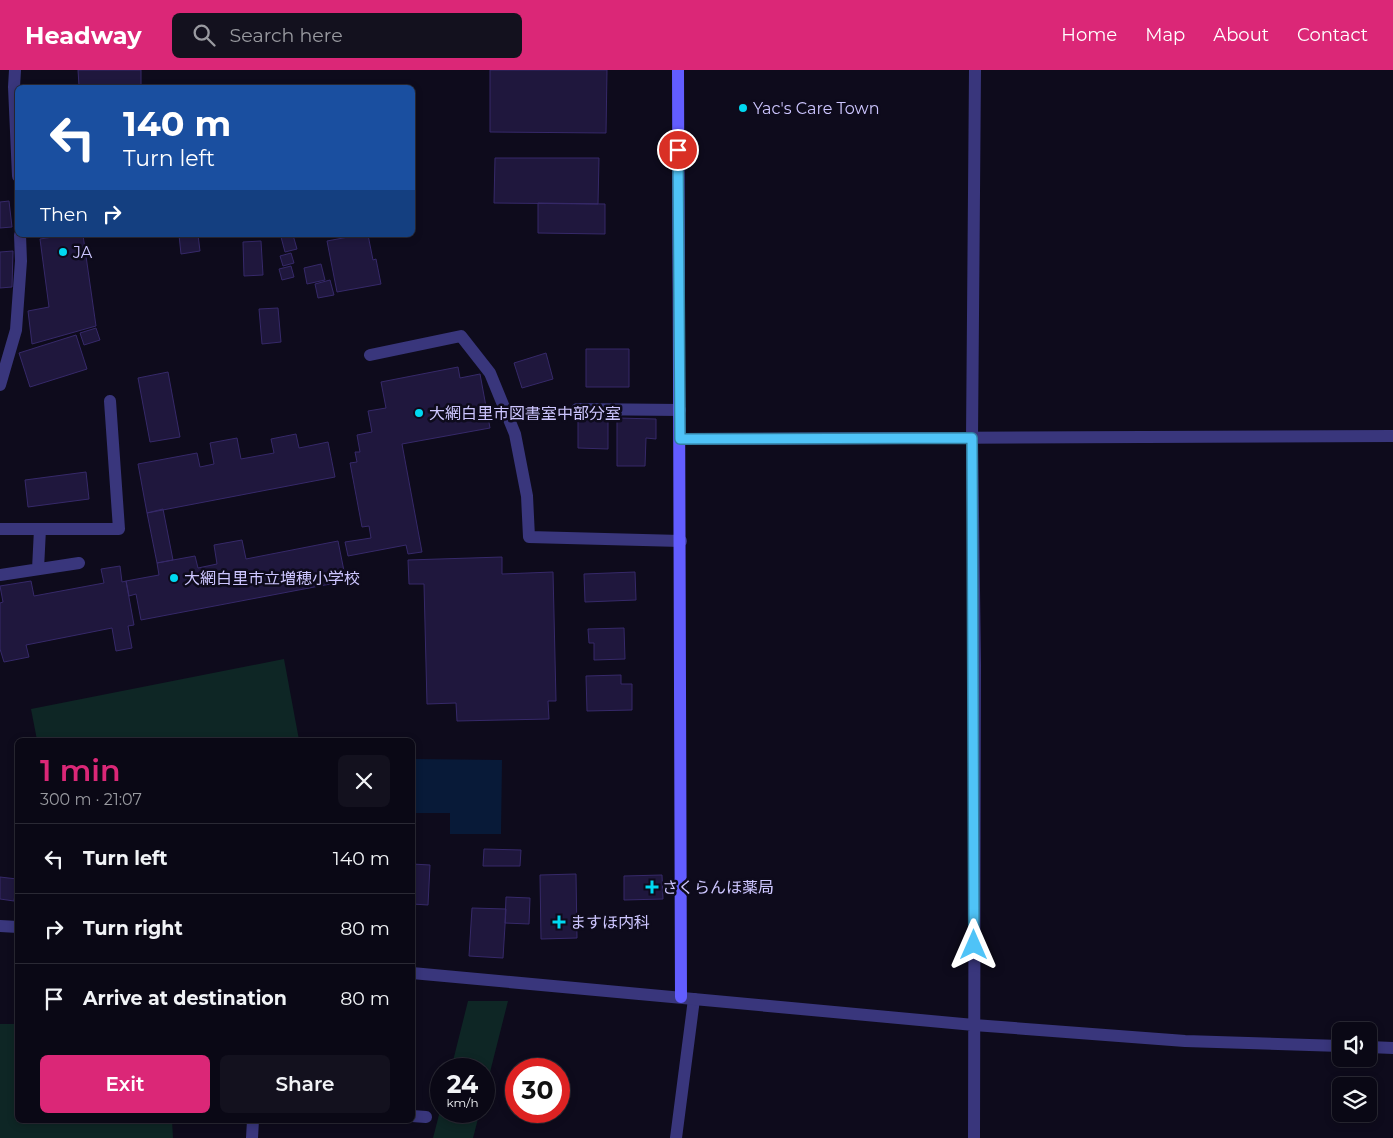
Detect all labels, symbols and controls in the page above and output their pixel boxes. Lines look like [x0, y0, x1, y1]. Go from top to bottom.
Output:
search box [172, 13, 522, 58]
text: Headway [25, 21, 142, 50]
icon: search [190, 21, 218, 49]
text: Search here [230, 24, 343, 47]
text: Home [1061, 24, 1117, 46]
text: Map [1145, 24, 1185, 46]
text: About [1213, 24, 1269, 46]
text: Contact [1297, 24, 1368, 46]
place label: Yac's Care Town [753, 99, 880, 118]
text: 140 m [123, 102, 231, 145]
marker: Yac's Care Town [737, 102, 749, 114]
icon: left [40, 105, 105, 170]
pin [657, 129, 699, 171]
icon: arrive [664, 136, 692, 164]
text: Turn left [123, 145, 215, 172]
icon: right [98, 200, 126, 228]
text: Then [40, 203, 88, 226]
place label: JA [72, 243, 93, 262]
marker: JA [57, 246, 69, 258]
place label: 大網白里市図書室中部分室 [429, 404, 621, 423]
marker: 大網白里市図書室中部分室 [413, 407, 425, 419]
place label: 大網白里市立増穂小学校 [184, 569, 360, 588]
marker: 大網白里市立増穂小学校 [168, 572, 180, 584]
text: 1 min [40, 752, 121, 789]
button: close [338, 755, 390, 807]
text: 300 m · 21:07 [40, 790, 142, 809]
icon: left [40, 845, 68, 873]
text: Turn left [83, 847, 168, 870]
text: 140 m [333, 847, 390, 870]
place label: さくらんほ薬局 [662, 878, 774, 897]
marker: さくらんほ薬局 [646, 881, 658, 893]
place label: ますほ内科 [570, 913, 650, 932]
icon: right [40, 915, 68, 943]
marker: ますほ内科 [552, 915, 566, 929]
text: Turn right [83, 917, 183, 940]
text: 80 m [340, 917, 390, 940]
position arrow [947, 918, 999, 970]
icon: arrive [40, 985, 68, 1013]
text: Arrive at destination [83, 987, 287, 1010]
text: 80 m [340, 987, 390, 1010]
map controls [1332, 1022, 1377, 1122]
button: sound [1332, 1022, 1377, 1067]
button: Exit [40, 1055, 210, 1113]
button: Share [220, 1055, 390, 1113]
speed limit sign: 30 [505, 1058, 570, 1123]
text: 24 [447, 1069, 478, 1099]
button: layers [1332, 1077, 1377, 1122]
text: km/h [446, 1095, 479, 1110]

